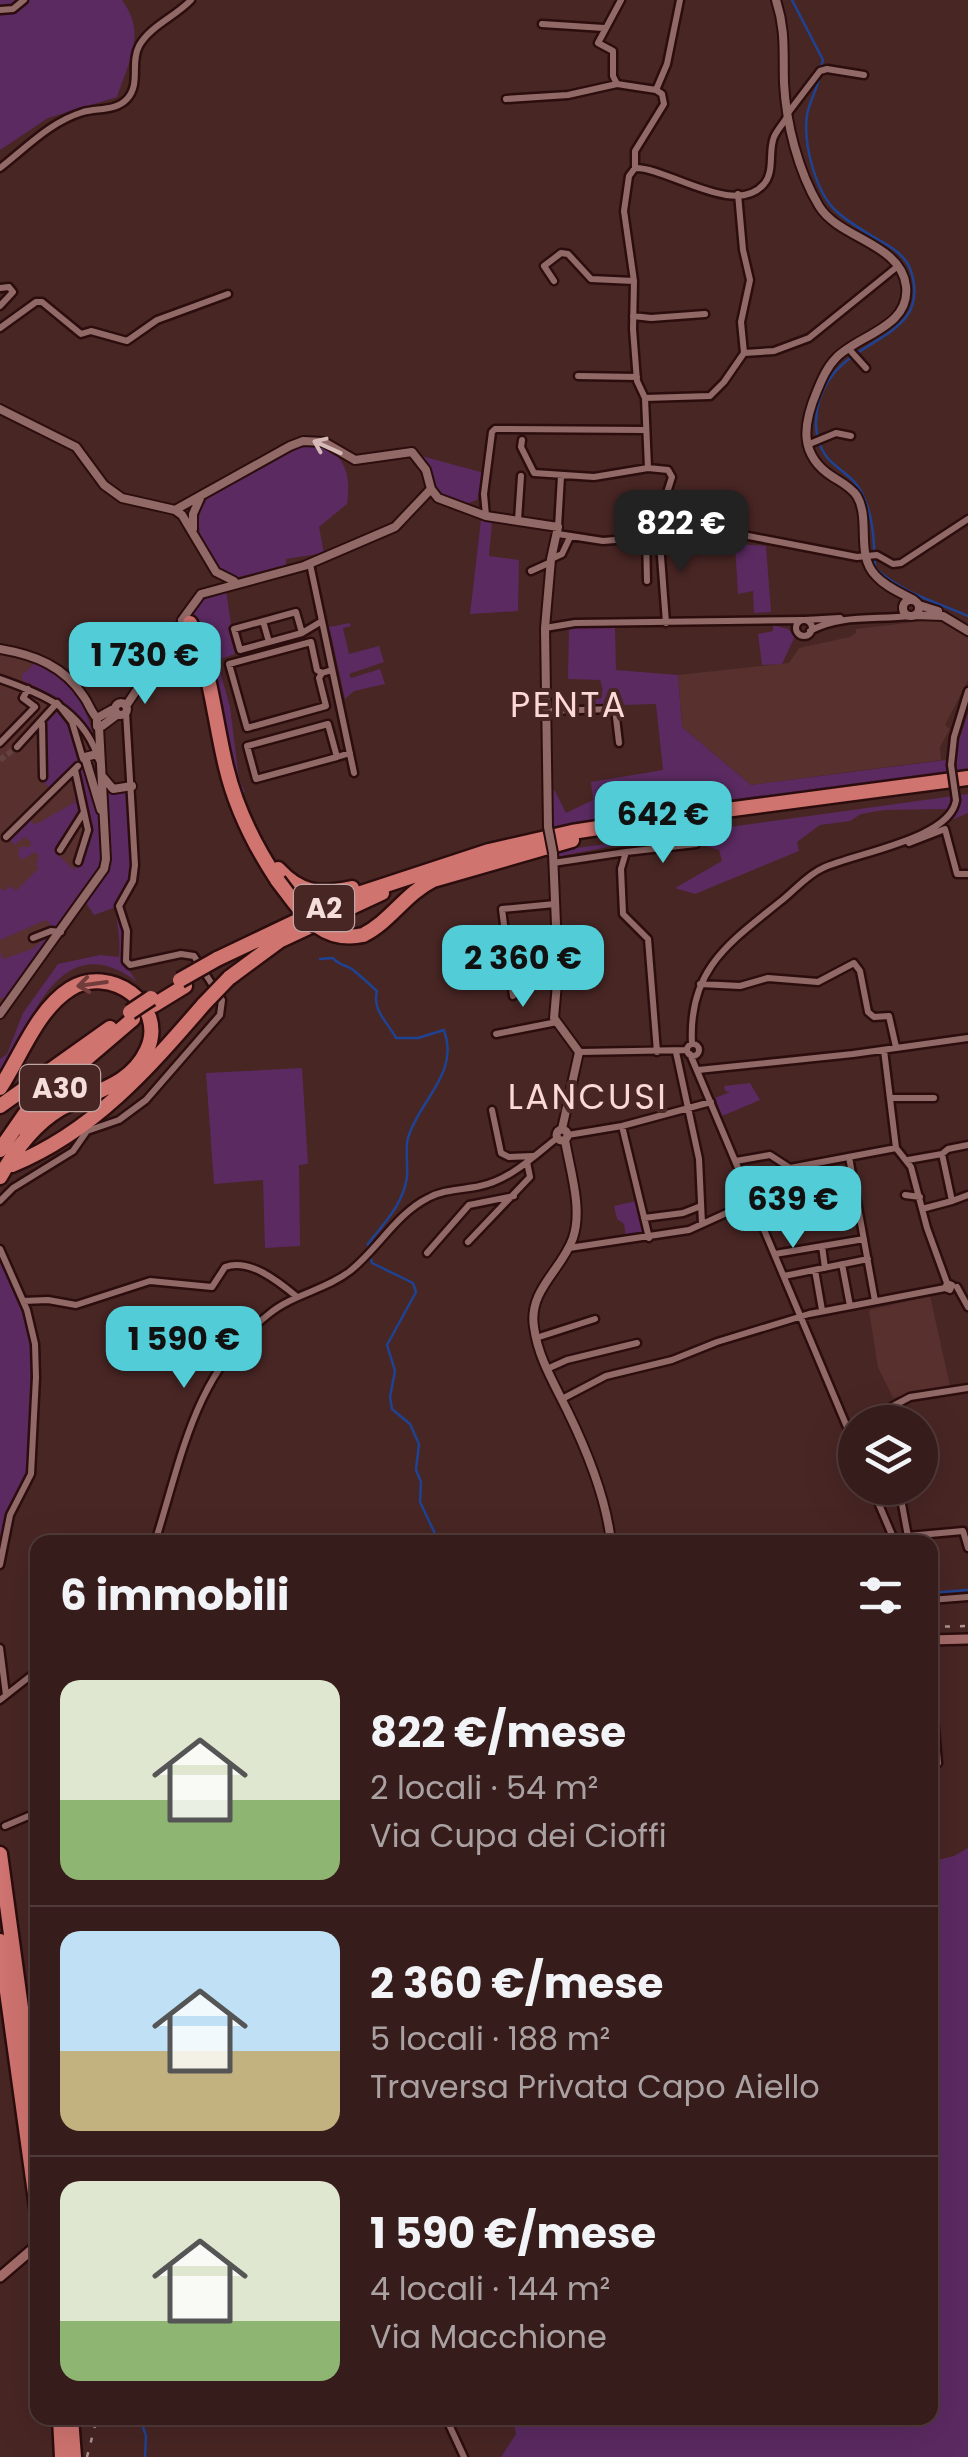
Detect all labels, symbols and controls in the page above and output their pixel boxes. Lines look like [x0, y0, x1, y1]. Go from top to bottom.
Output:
one-way arrow [312, 437, 343, 455]
pin: 822 € [611, 490, 751, 575]
text: 822 € [636, 500, 726, 545]
pin: 1 730 € [53, 622, 237, 707]
text: 1 730 € [91, 632, 199, 677]
district label: PENTA [510, 680, 628, 729]
pin: 642 € [593, 781, 733, 866]
text: 642 € [617, 791, 709, 836]
road number: A2 [294, 885, 354, 931]
pin: 2 360 € [431, 925, 615, 1010]
text: 2 360 € [464, 935, 582, 980]
one-way arrow [76, 975, 109, 994]
road number: A30 [20, 1065, 100, 1111]
district label: LANCUSI [508, 1072, 668, 1121]
pin: 639 € [723, 1166, 863, 1251]
text: 639 € [747, 1176, 839, 1221]
pin: 1 590 € [92, 1306, 276, 1391]
text: 1 590 € [128, 1316, 240, 1361]
map controls [838, 1405, 938, 1505]
button: layers [838, 1405, 938, 1505]
text: 6 immobili [60, 1566, 289, 1625]
icon: filters [853, 1568, 908, 1623]
text: 822 €/mese [370, 1703, 626, 1762]
icon: home [140, 1720, 260, 1840]
text: 2 locali · 54 m² [370, 1765, 598, 1810]
text: Via Cupa dei Cioffi [370, 1813, 667, 1858]
text: 2 360 €/mese [370, 1954, 663, 2013]
icon: home [140, 1971, 260, 2091]
text: 5 locali · 188 m² [370, 2016, 610, 2061]
text: Traversa Privata Capo Aiello [370, 2064, 820, 2109]
text: 1 590 €/mese [370, 2204, 656, 2263]
icon: home [140, 2221, 260, 2341]
text: 4 locali · 144 m² [370, 2266, 610, 2311]
text: Via Macchione [370, 2314, 607, 2359]

